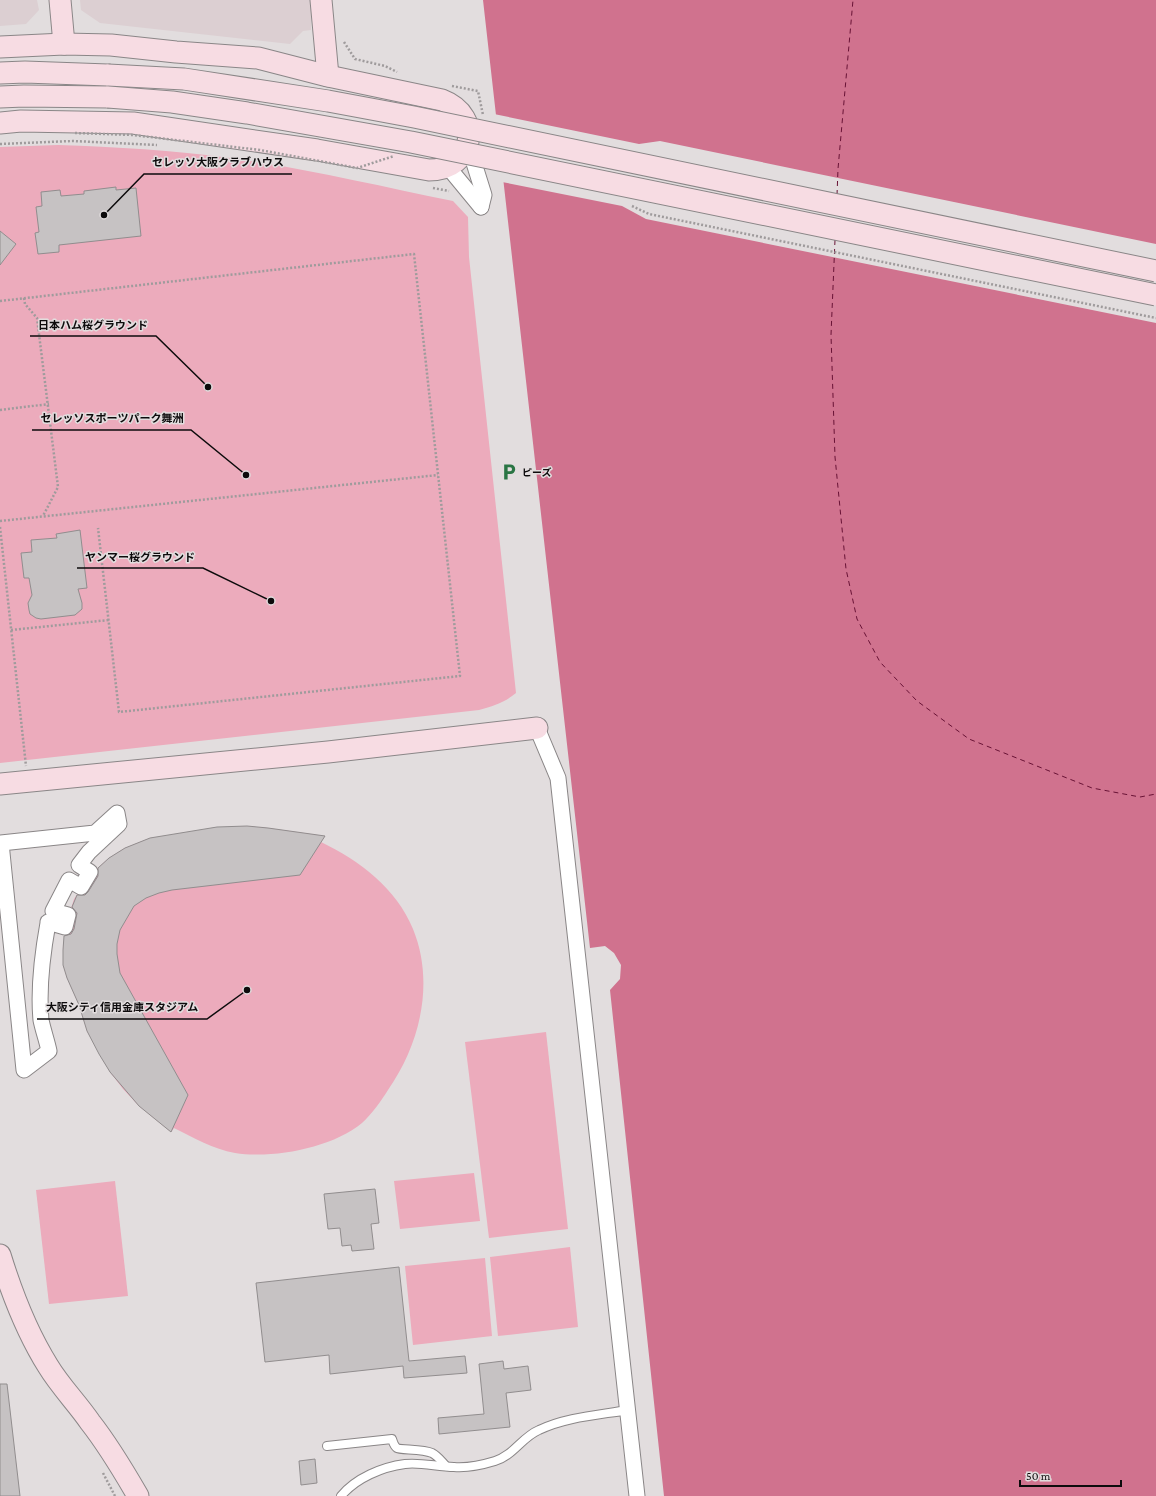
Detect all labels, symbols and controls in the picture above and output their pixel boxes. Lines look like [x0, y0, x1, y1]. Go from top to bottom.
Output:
callout: セレッソ大阪クラブハウス [144, 151, 292, 174]
text: セレッソ大阪クラブハウス [152, 156, 284, 168]
callout: 日本ハム桜グラウンド [30, 313, 156, 336]
text: 日本ハム桜グラウンド [38, 319, 148, 331]
callout: セレッソスポーツパーク舞洲 [32, 407, 191, 430]
text: セレッソスポーツパーク舞洲 [41, 412, 183, 424]
parking icon: ピーズ [499, 462, 519, 482]
place label: ピーズ [522, 467, 552, 478]
callout: ヤンマー桜グラウンド [77, 545, 203, 568]
text: ヤンマー桜グラウンド [85, 551, 195, 563]
callout: 大阪シティ信用金庫スタジアム [37, 996, 207, 1019]
text: 大阪シティ信用金庫スタジアム [46, 1001, 198, 1013]
scale bar [1020, 1462, 1121, 1488]
text: 50 m [1026, 1469, 1051, 1483]

